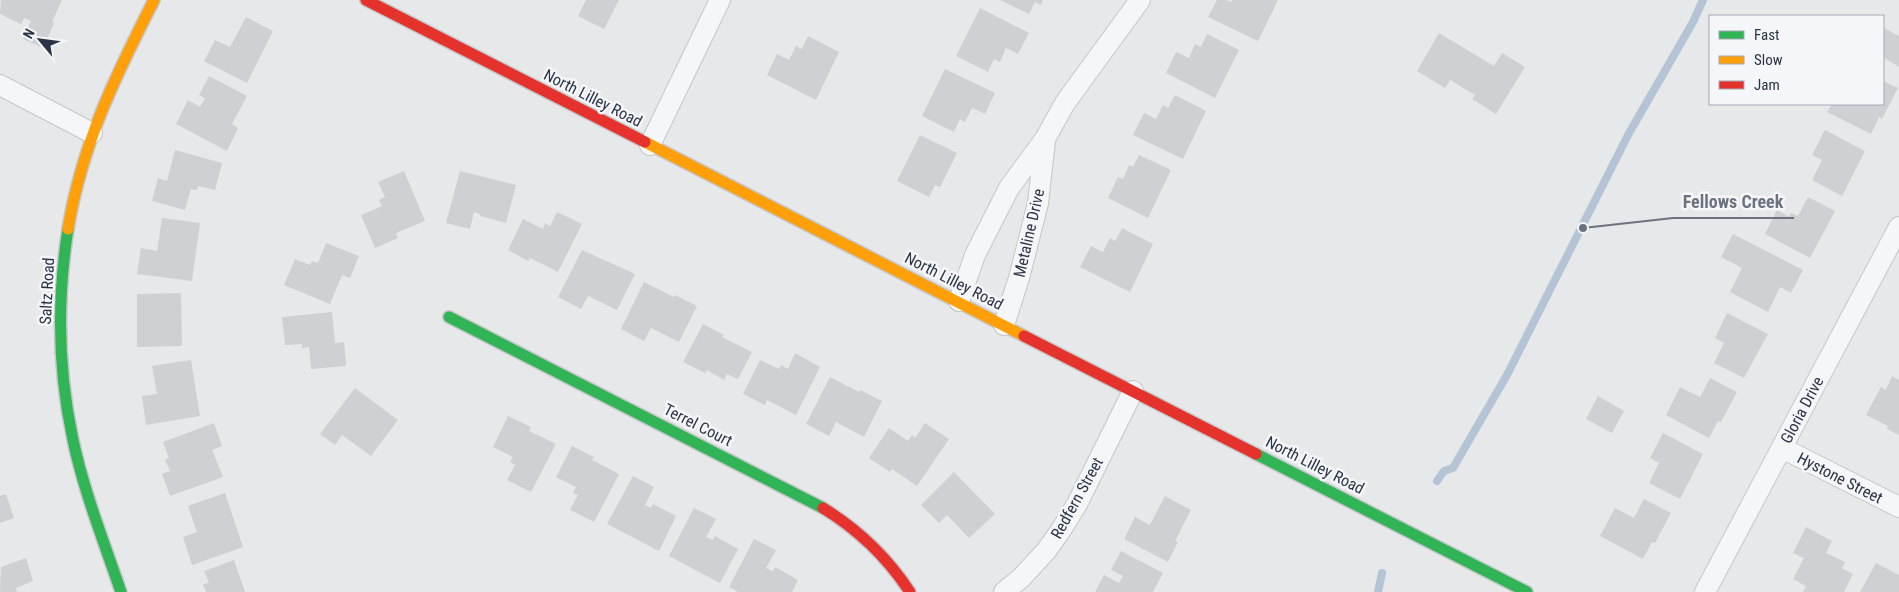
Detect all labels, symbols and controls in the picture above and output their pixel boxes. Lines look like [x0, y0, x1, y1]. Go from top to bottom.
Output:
north arrow [15, 15, 65, 65]
legend [1709, 15, 1884, 105]
text: N [20, 26, 38, 41]
text: Fast [1754, 26, 1779, 44]
text: Slow [1754, 51, 1783, 69]
street label: North Lilley Road [541, 65, 645, 131]
text: Jam [1754, 76, 1780, 94]
callout: Fellows Creek [1673, 185, 1794, 218]
street label: Metaline Drive [1010, 187, 1048, 279]
text: Fellows Creek [1683, 191, 1784, 212]
street label: North Lilley Road [902, 248, 1006, 314]
street label: Saltz Road [36, 257, 58, 325]
street label: Gloria Drive [1776, 373, 1828, 447]
street label: Terrel Court [661, 400, 736, 450]
street label: North Lilley Road [1263, 432, 1367, 498]
street label: Hystone Street [1794, 448, 1886, 508]
street label: Redfern Street [1047, 454, 1107, 542]

